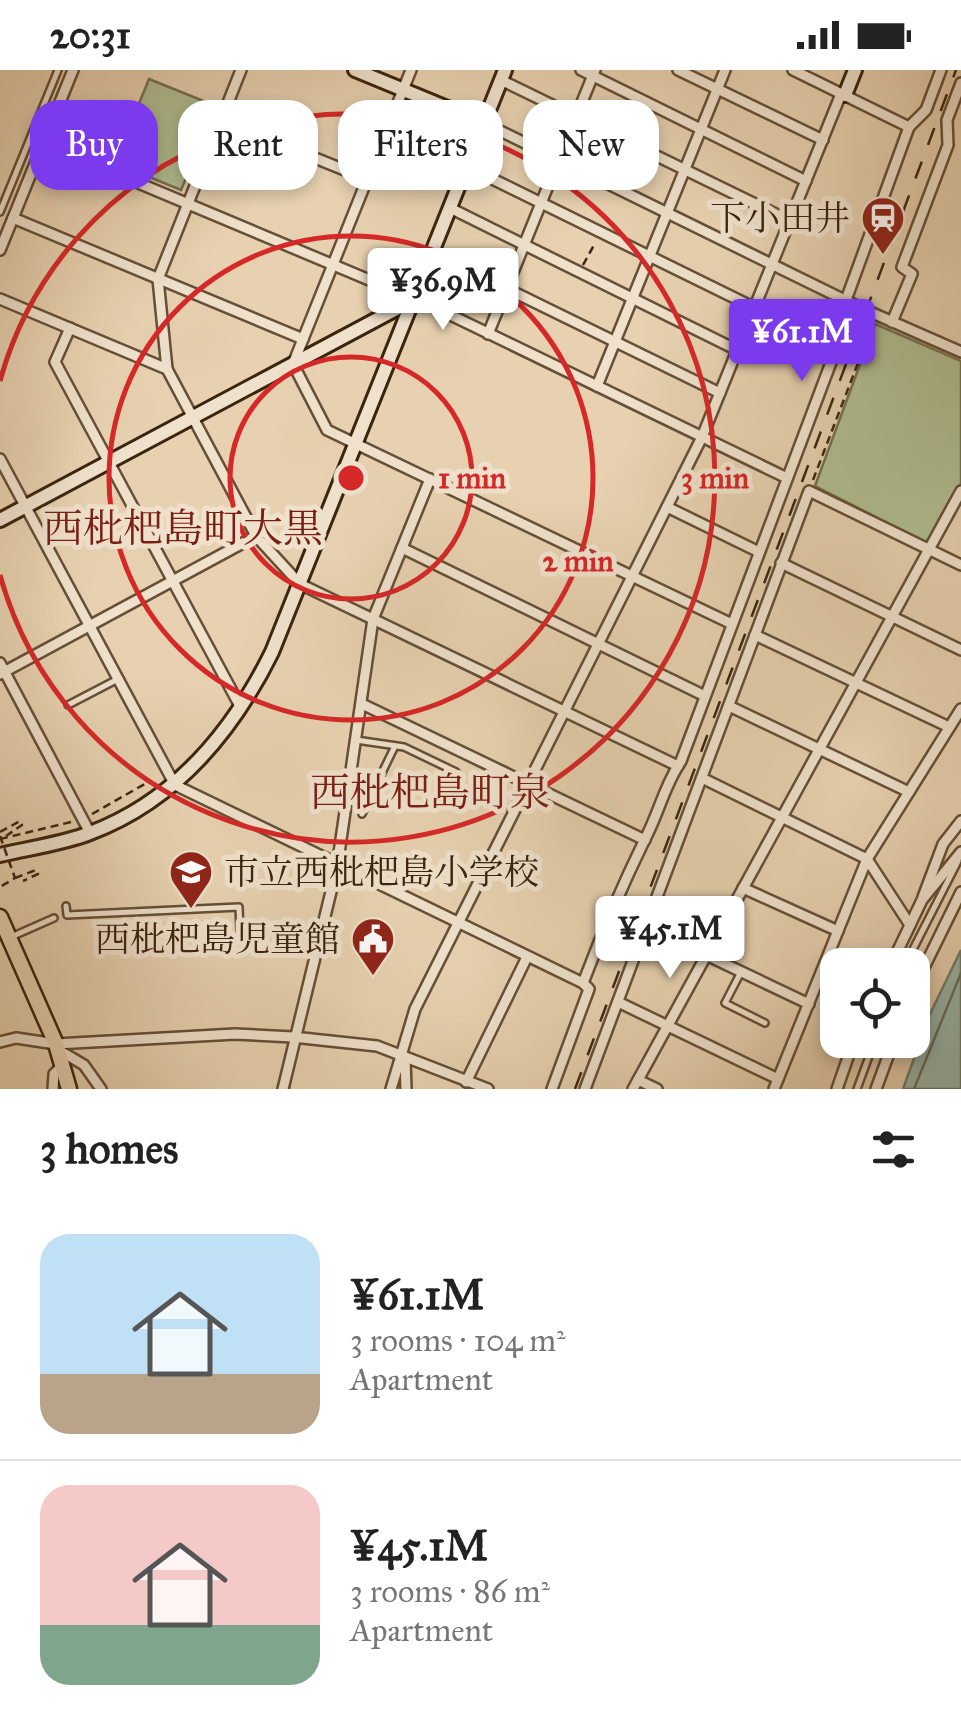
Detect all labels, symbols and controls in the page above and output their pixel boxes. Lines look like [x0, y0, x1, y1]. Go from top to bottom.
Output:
text: 20:31 [50, 12, 131, 58]
chip: Buy [30, 100, 158, 190]
chip: Rent [178, 100, 318, 190]
chip: Filters [338, 100, 503, 190]
chip: New [523, 100, 659, 190]
station icon: 下小田井 [860, 195, 906, 256]
place label: 下小田井 [710, 197, 850, 240]
pin: ¥36.9M [362, 248, 524, 333]
text: ¥36.9M [389, 261, 497, 300]
pin: ¥61.1M [721, 299, 883, 384]
text: ¥61.1M [751, 312, 853, 351]
centre of rings [333, 460, 369, 496]
text: 1 min [438, 460, 507, 496]
text: 3 min [681, 460, 750, 496]
district label: 西枇杷島町大黒 [43, 504, 323, 553]
text: 2 min [543, 543, 614, 579]
district label: 西枇杷島町泉 [310, 768, 550, 817]
school or university icon: 市立西枇杷島小学校 [168, 849, 214, 910]
place label: 市立西枇杷島小学校 [224, 851, 539, 894]
pin: ¥45.1M [589, 896, 751, 981]
text: ¥45.1M [617, 909, 723, 948]
public building icon: 西枇杷島児童館 [350, 916, 396, 977]
place label: 西枇杷島児童館 [95, 918, 340, 961]
map controls [820, 948, 930, 1058]
button: locate [820, 948, 930, 1058]
icon: filters [866, 1122, 921, 1177]
text: 3 homes [40, 1123, 178, 1175]
text: ¥61.1M [350, 1269, 484, 1321]
icon: home [120, 1274, 240, 1394]
text: 3 rooms · 104 m² [350, 1321, 566, 1360]
text: Apartment [350, 1360, 493, 1399]
text: ¥45.1M [350, 1520, 488, 1572]
icon: home [120, 1525, 240, 1645]
text: 3 rooms · 86 m² [350, 1572, 550, 1611]
text: Apartment [350, 1611, 493, 1650]

